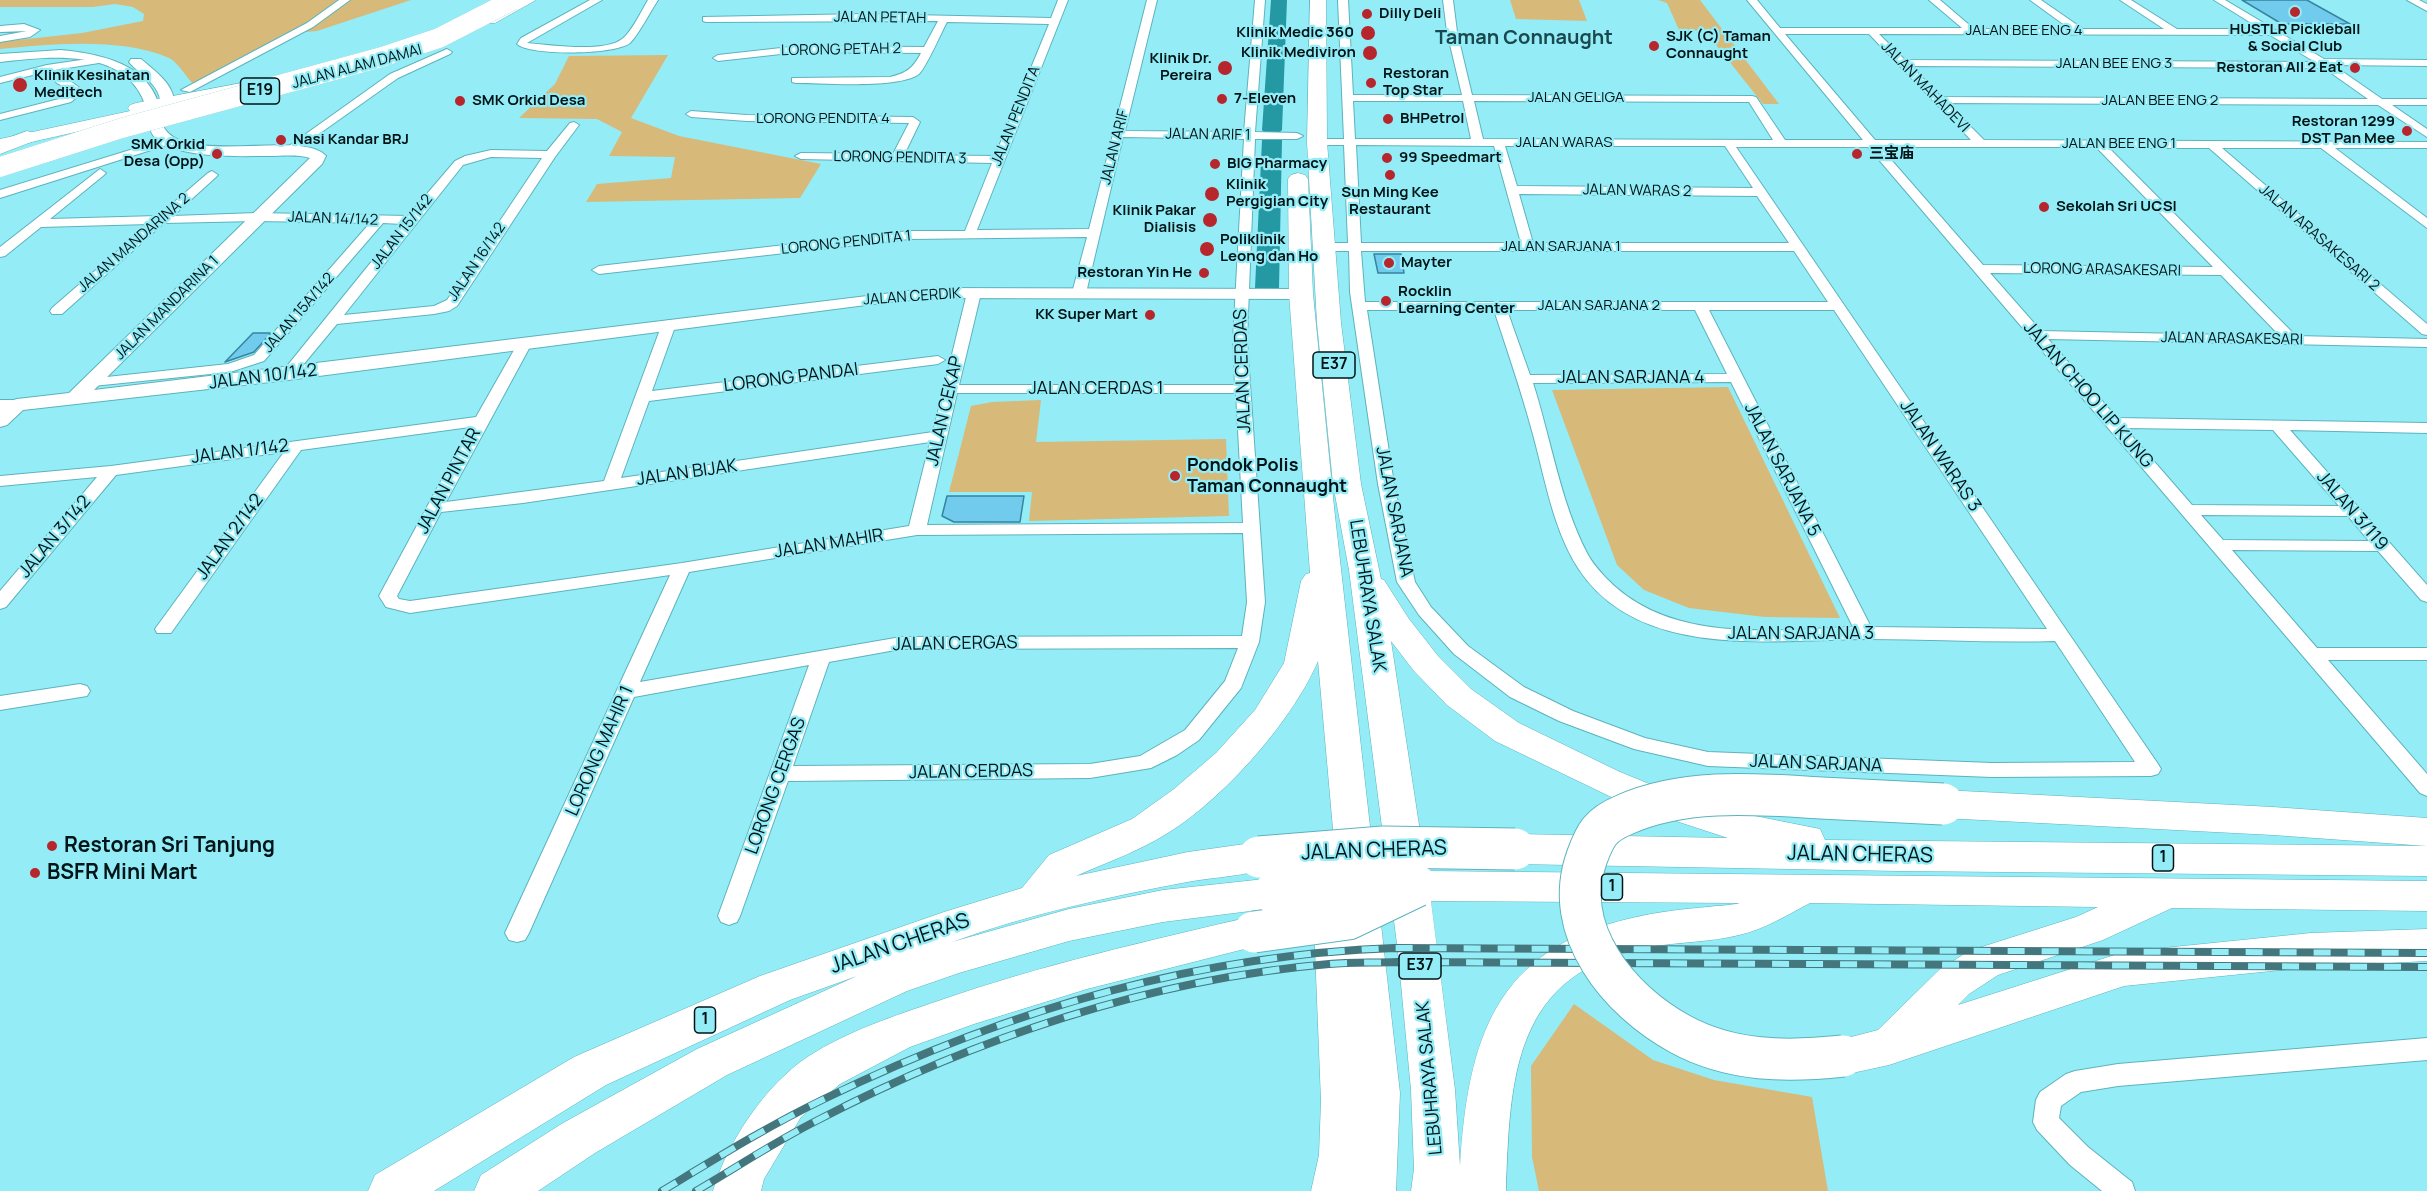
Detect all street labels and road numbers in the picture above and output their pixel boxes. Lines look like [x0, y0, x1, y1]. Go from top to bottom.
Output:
street label: JALAN PETAH [834, 8, 926, 28]
street label: JALAN BEE ENG 4 [1965, 22, 2083, 40]
street label: JALAN MAHADEVI [1877, 38, 1973, 136]
street label: LORONG PETAH 2 [781, 40, 901, 60]
street label: JALAN ALAM DAMAI [290, 41, 424, 93]
street label: JALAN BEE ENG 3 [2056, 55, 2172, 73]
street label: JALAN PENDITA [988, 63, 1044, 169]
road number: E19 [240, 78, 280, 104]
street label: JALAN GELIGA [1528, 89, 1624, 107]
street label: JALAN BEE ENG 2 [2102, 92, 2218, 110]
street label: JALAN ARIF [1097, 108, 1133, 186]
street label: LORONG PENDITA 4 [756, 110, 890, 128]
street label: JALAN ARIF 1 [1165, 125, 1251, 145]
street label: JALAN WARAS [1516, 134, 1612, 152]
street label: JALAN BEE ENG 1 [2062, 135, 2176, 153]
street label: LORONG PENDITA 3 [833, 148, 967, 168]
street label: JALAN WARAS 2 [1583, 181, 1691, 201]
street label: JALAN ARASAKESARI 2 [2255, 181, 2383, 295]
street label: JALAN MANDARINA 2 [74, 189, 194, 297]
street label: JALAN 15/142 [367, 191, 437, 273]
street label: JALAN 14/142 [288, 208, 378, 230]
street label: JALAN 16/142 [444, 219, 510, 305]
street label: LORONG PENDITA 1 [780, 227, 912, 259]
street label: JALAN SARJANA 1 [1501, 238, 1621, 256]
street label: JALAN MANDARINA 1 [111, 252, 223, 364]
street label: LORONG ARASAKESARI [2023, 260, 2181, 280]
street label: JALAN 15A/142 [260, 269, 338, 357]
street label: JALAN CERDIK [863, 285, 961, 309]
street label: JALAN SARJANA 2 [1538, 297, 1660, 315]
street label: JALAN CERDAS [1230, 309, 1256, 433]
street label: JALAN CHOO LIP KUNG [2019, 317, 2157, 473]
street label: JALAN ARASAKESARI [2161, 329, 2303, 349]
road number: E37 [1313, 352, 1355, 378]
street label: JALAN CEKAP [922, 354, 968, 468]
street label: LORONG PANDAI [722, 359, 860, 397]
street label: JALAN 10/142 [208, 360, 318, 394]
street label: JALAN SARJANA 4 [1557, 367, 1705, 389]
street label: JALAN CERDAS 1 [1029, 378, 1163, 400]
street label: JALAN WARAS 3 [1895, 396, 1985, 516]
street label: JALAN SARJANA 5 [1739, 400, 1825, 540]
street label: JALAN PINTAR [412, 425, 486, 537]
street label: JALAN 1/142 [190, 435, 290, 469]
street label: JALAN SARJANA [1371, 445, 1417, 579]
street label: JALAN BIJAK [635, 455, 739, 491]
street label: JALAN 3/119 [2312, 467, 2392, 555]
street label: JALAN 2/142 [192, 490, 268, 584]
street label: JALAN 3/142 [14, 491, 96, 583]
street label: LEBUHRAYA SALAK [1344, 518, 1390, 674]
street label: JALAN MAHIR [773, 525, 885, 563]
street label: JALAN SARJANA 3 [1728, 623, 1874, 645]
street label: JALAN CERGAS [892, 632, 1018, 656]
street label: LORONG MAHIR 1 [562, 683, 638, 819]
street label: LORONG CERGAS [741, 715, 811, 857]
street label: JALAN SARJANA [1749, 751, 1883, 777]
street label: JALAN CERDAS [909, 760, 1033, 784]
street label: JALAN CHERAS [1301, 836, 1447, 866]
street label: JALAN CHERAS [1787, 841, 1933, 869]
road number: 1 [2152, 845, 2174, 871]
road number: 1 [1602, 874, 1622, 900]
street label: JALAN CHERAS [827, 908, 973, 980]
road number: E37 [1399, 953, 1441, 979]
street label: LEBUHRAYA SALAK [1413, 1000, 1447, 1156]
road number: 1 [694, 1007, 716, 1033]

